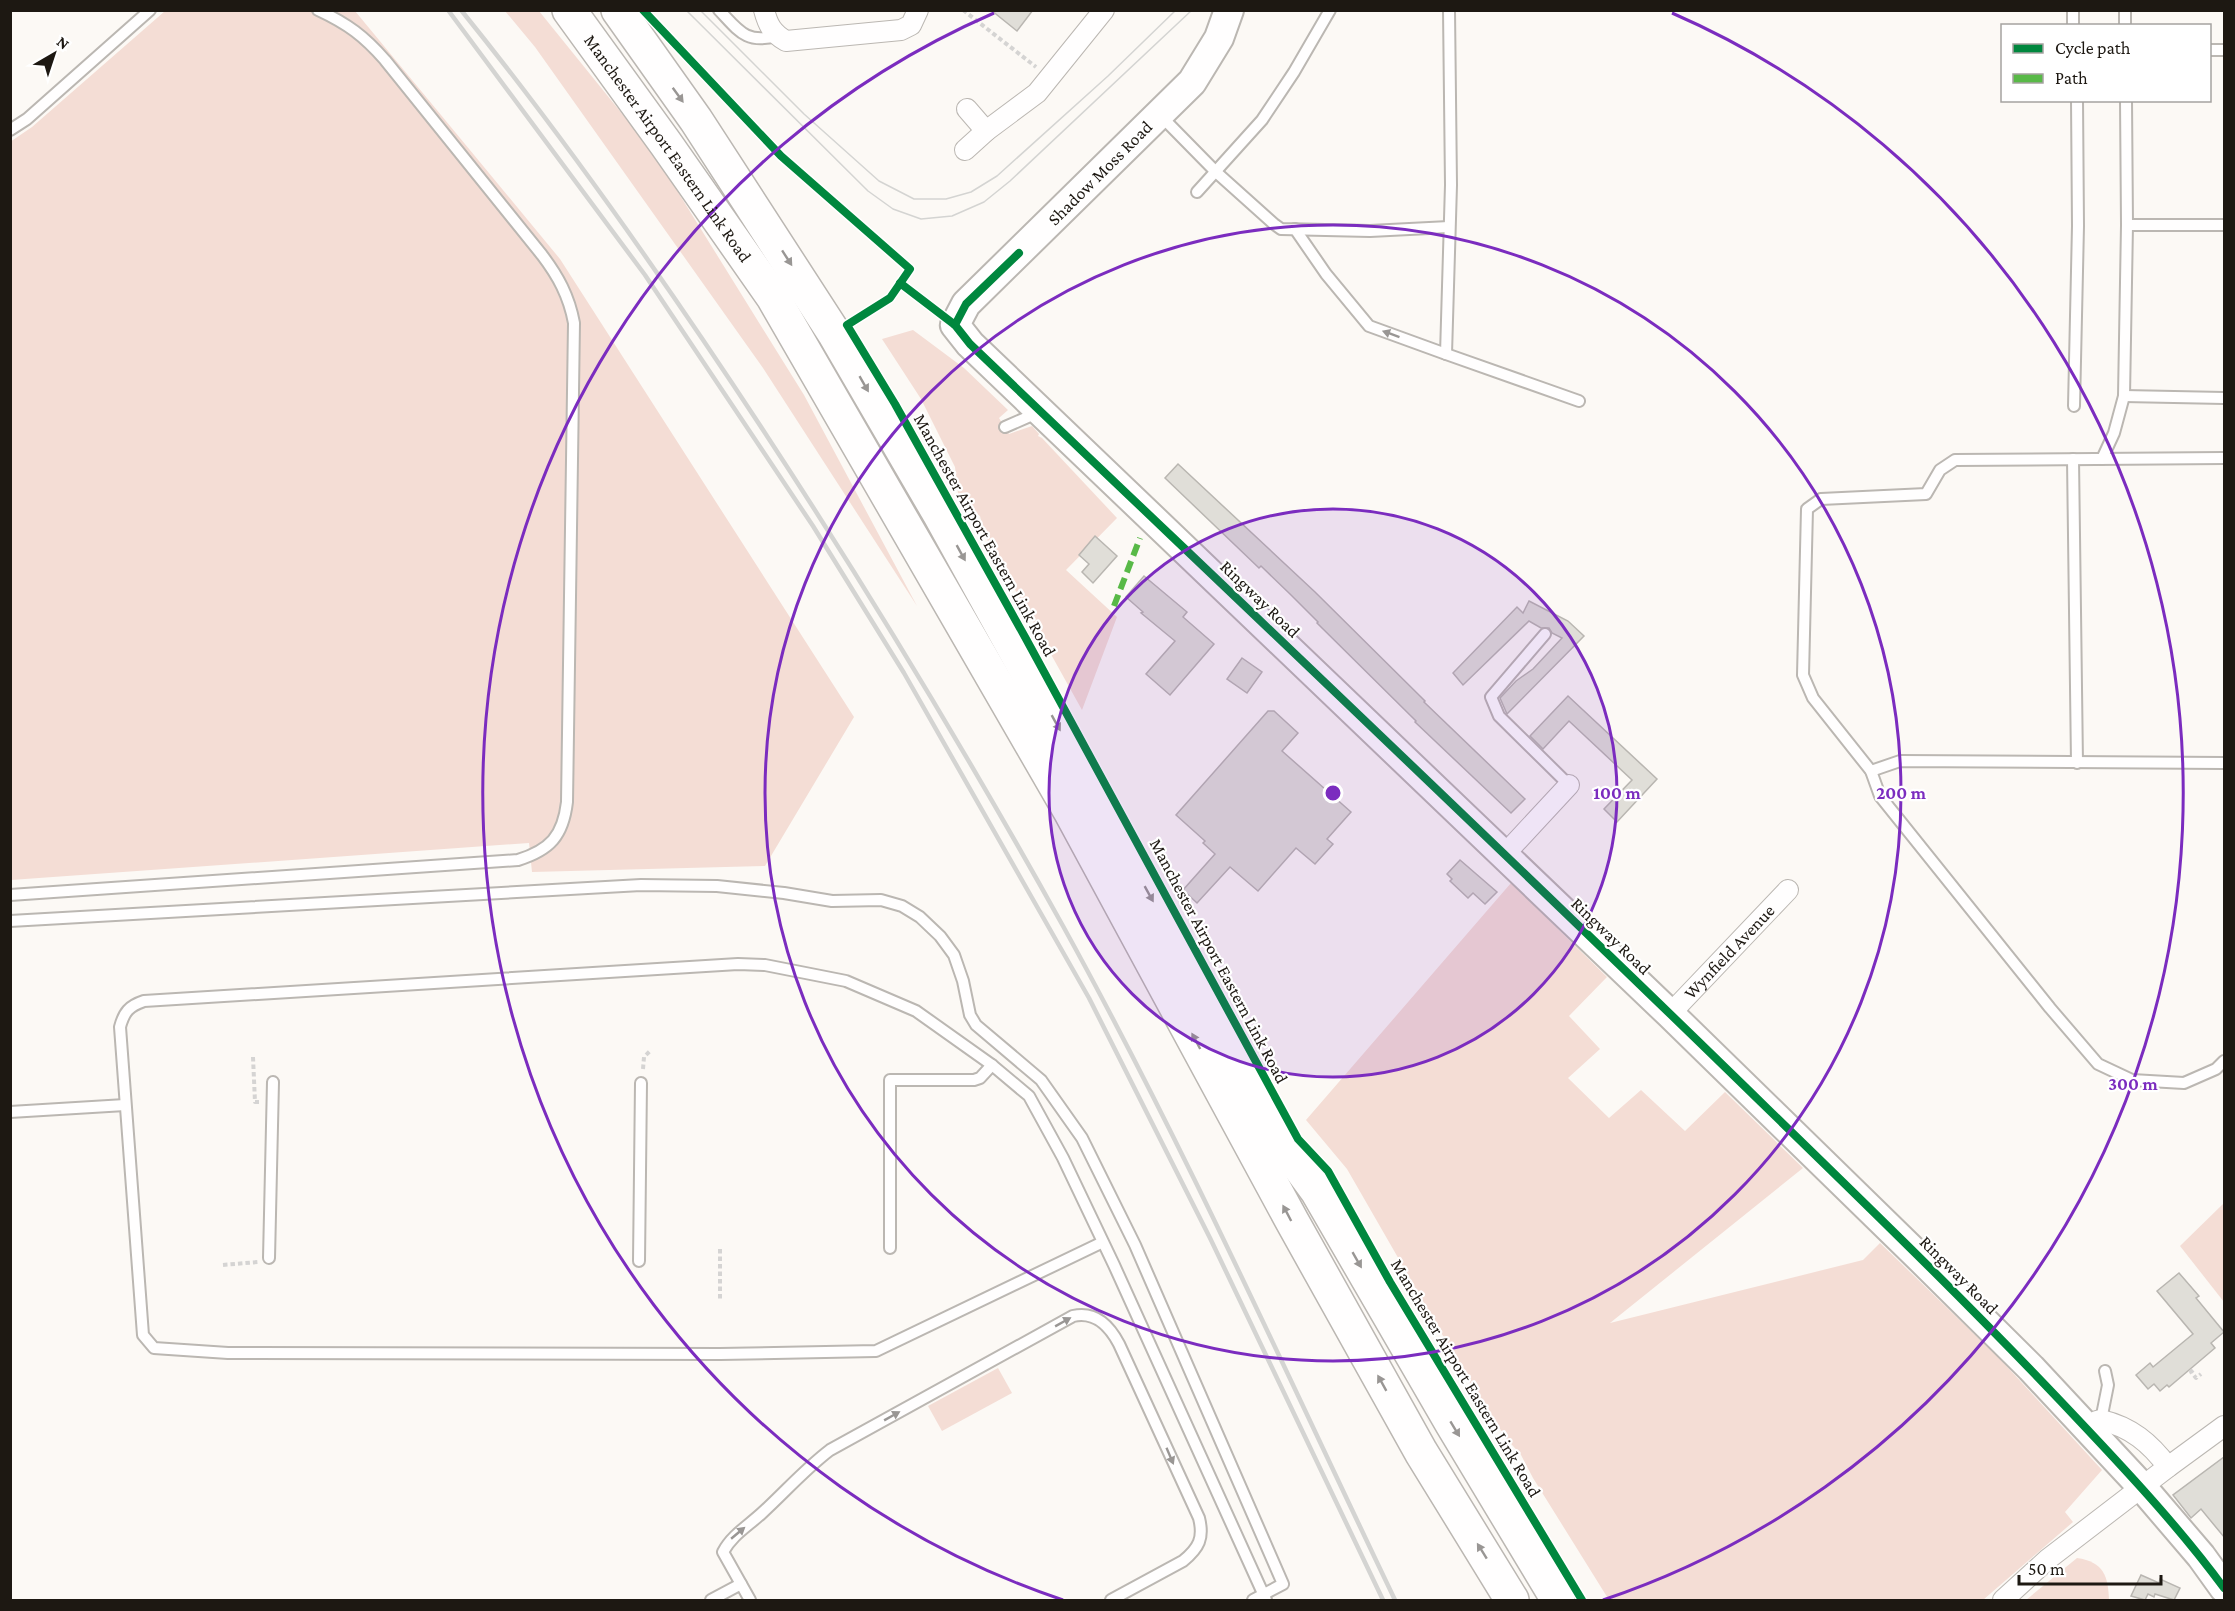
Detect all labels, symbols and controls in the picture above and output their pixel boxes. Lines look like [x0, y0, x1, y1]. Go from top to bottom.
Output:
north arrow [24, 24, 84, 84]
legend [2001, 24, 2211, 102]
street label: Manchester Airport Eastern Link Road [580, 31, 756, 266]
text: N [54, 33, 73, 53]
text: Cycle path [2055, 38, 2131, 58]
text: Path [2055, 68, 2088, 88]
one-way arrow [672, 87, 684, 103]
street label: Shadow Moss Road [1044, 116, 1157, 229]
one-way arrow [781, 249, 792, 266]
one-way arrow [1382, 328, 1400, 338]
one-way arrow [858, 376, 869, 392]
street label: Manchester Airport Eastern Link Road [910, 410, 1060, 660]
one-way arrow [956, 545, 966, 562]
street label: Ringway Road [1216, 556, 1304, 642]
one-way arrow [1051, 715, 1061, 732]
centre of rings [1323, 783, 1343, 803]
text: 100 m [1593, 783, 1641, 803]
text: 200 m [1876, 783, 1927, 803]
street label: Manchester Airport Eastern Link Road [1146, 835, 1292, 1087]
one-way arrow [1144, 886, 1154, 903]
street label: Ringway Road [1567, 893, 1655, 979]
street label: Wynfield Avenue [1680, 900, 1779, 1003]
one-way arrow [1191, 1032, 1201, 1049]
text: 300 m [2108, 1074, 2158, 1094]
one-way arrow [1282, 1204, 1292, 1221]
street label: Ringway Road [1916, 1232, 2003, 1319]
one-way arrow [1352, 1252, 1363, 1268]
street label: Manchester Airport Eastern Link Road [1387, 1255, 1545, 1501]
one-way arrow [1055, 1317, 1072, 1327]
one-way arrow [1377, 1374, 1387, 1391]
one-way arrow [884, 1411, 901, 1421]
one-way arrow [1450, 1421, 1461, 1437]
one-way arrow [1165, 1448, 1175, 1466]
one-way arrow [730, 1527, 745, 1540]
one-way arrow [1476, 1543, 1487, 1559]
scale bar [2019, 1548, 2162, 1586]
text: 50 m [2028, 1559, 2065, 1579]

